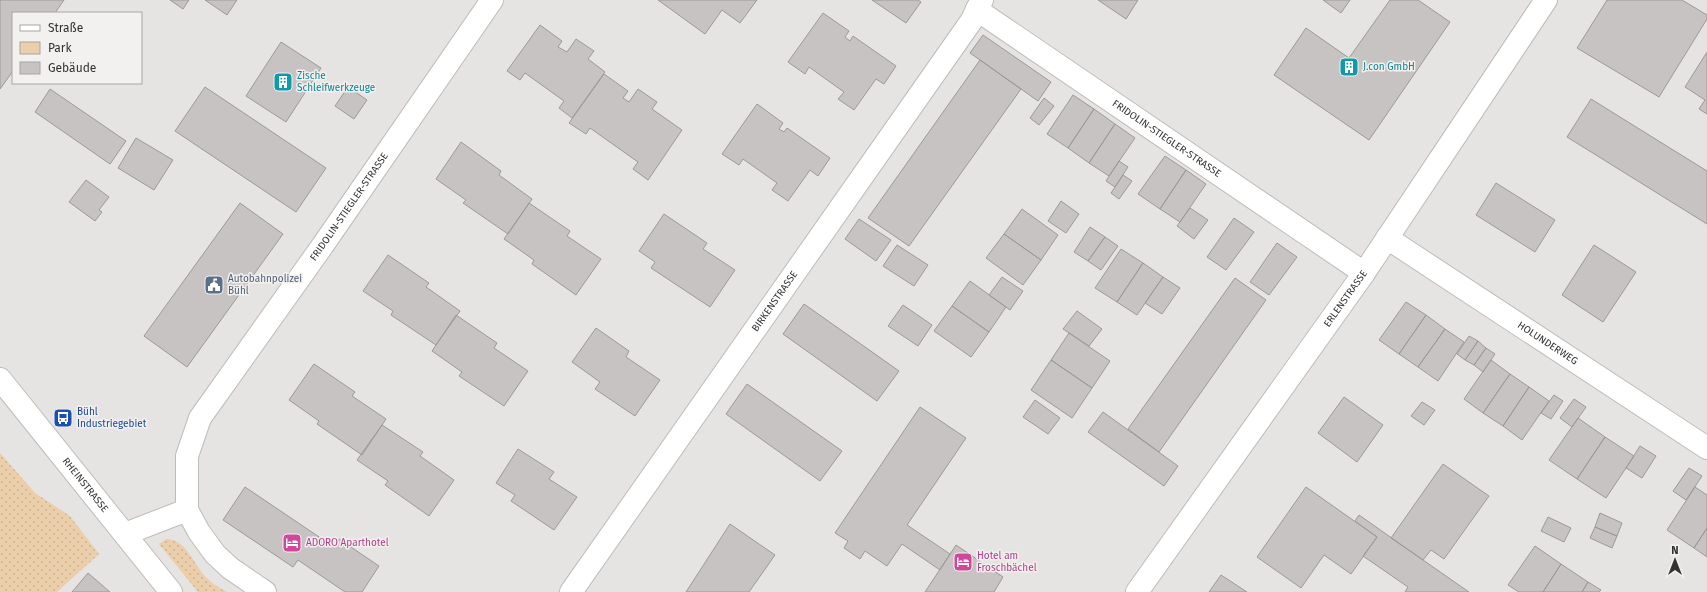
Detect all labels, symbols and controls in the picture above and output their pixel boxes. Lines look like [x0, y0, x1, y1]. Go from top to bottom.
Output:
legend [12, 12, 142, 84]
text: Straße [48, 21, 83, 35]
text: Park [48, 41, 72, 55]
building icon: J.con GmbH [1338, 56, 1360, 78]
text: Gebäude [48, 61, 96, 75]
place label: J.con GmbH [1363, 61, 1415, 73]
place label: Zische Schleifwerkzeuge [297, 70, 375, 94]
building icon: Zische Schleifwerkzeuge [272, 71, 294, 93]
street label: FRIDOLIN-STIEGLER-STRASSE [1110, 98, 1223, 180]
street label: FRIDOLIN-STIEGLER-STRASSE [308, 150, 391, 263]
street label: ERLENSTRASSE [1321, 268, 1370, 329]
street label: BIRKENSTRASSE [749, 269, 800, 334]
place label: Autobahnpolizei Bühl [228, 273, 302, 297]
public building icon: Autobahnpolizei Bühl [203, 274, 225, 296]
street label: HOLUNDERWEG [1515, 319, 1580, 367]
place label: Bühl Industriegebiet [77, 406, 147, 430]
bus stop icon: Bühl Industriegebiet [52, 407, 74, 429]
street label: RHEINSTRASSE [60, 455, 111, 515]
hotel icon: ADORO Aparthotel [281, 532, 303, 554]
place label: ADORO Aparthotel [306, 537, 389, 549]
north arrow [1655, 540, 1695, 580]
text: N [1671, 544, 1679, 557]
place label: Hotel am Froschbächel [977, 550, 1037, 574]
hotel icon: Hotel am Froschbächel [952, 551, 974, 573]

